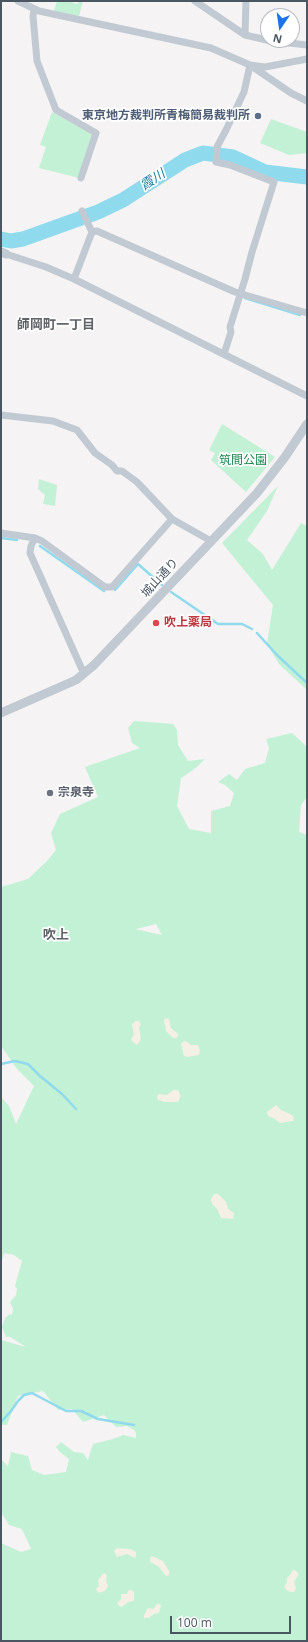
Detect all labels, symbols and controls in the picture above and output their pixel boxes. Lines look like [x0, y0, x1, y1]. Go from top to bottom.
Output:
north arrow [260, 8, 300, 48]
text: N [271, 31, 283, 48]
place label: 東京地方裁判所青梅簡易裁判所 [82, 109, 250, 123]
marker: 東京地方裁判所青梅簡易裁判所 [253, 111, 263, 121]
water label: 霞川 [138, 166, 168, 194]
district label: 師岡町一丁目 [17, 317, 95, 333]
park label: 筑間公園 [219, 454, 267, 468]
street label: 城山通り [138, 556, 182, 600]
place label: 吹上薬局 [164, 616, 212, 630]
marker: 吹上薬局 [151, 618, 161, 628]
place label: 宗泉寺 [58, 786, 94, 800]
marker: 宗泉寺 [45, 788, 55, 798]
district label: 吹上 [43, 927, 69, 943]
scale bar [172, 1608, 293, 1634]
text: 100 m [177, 1614, 212, 1631]

